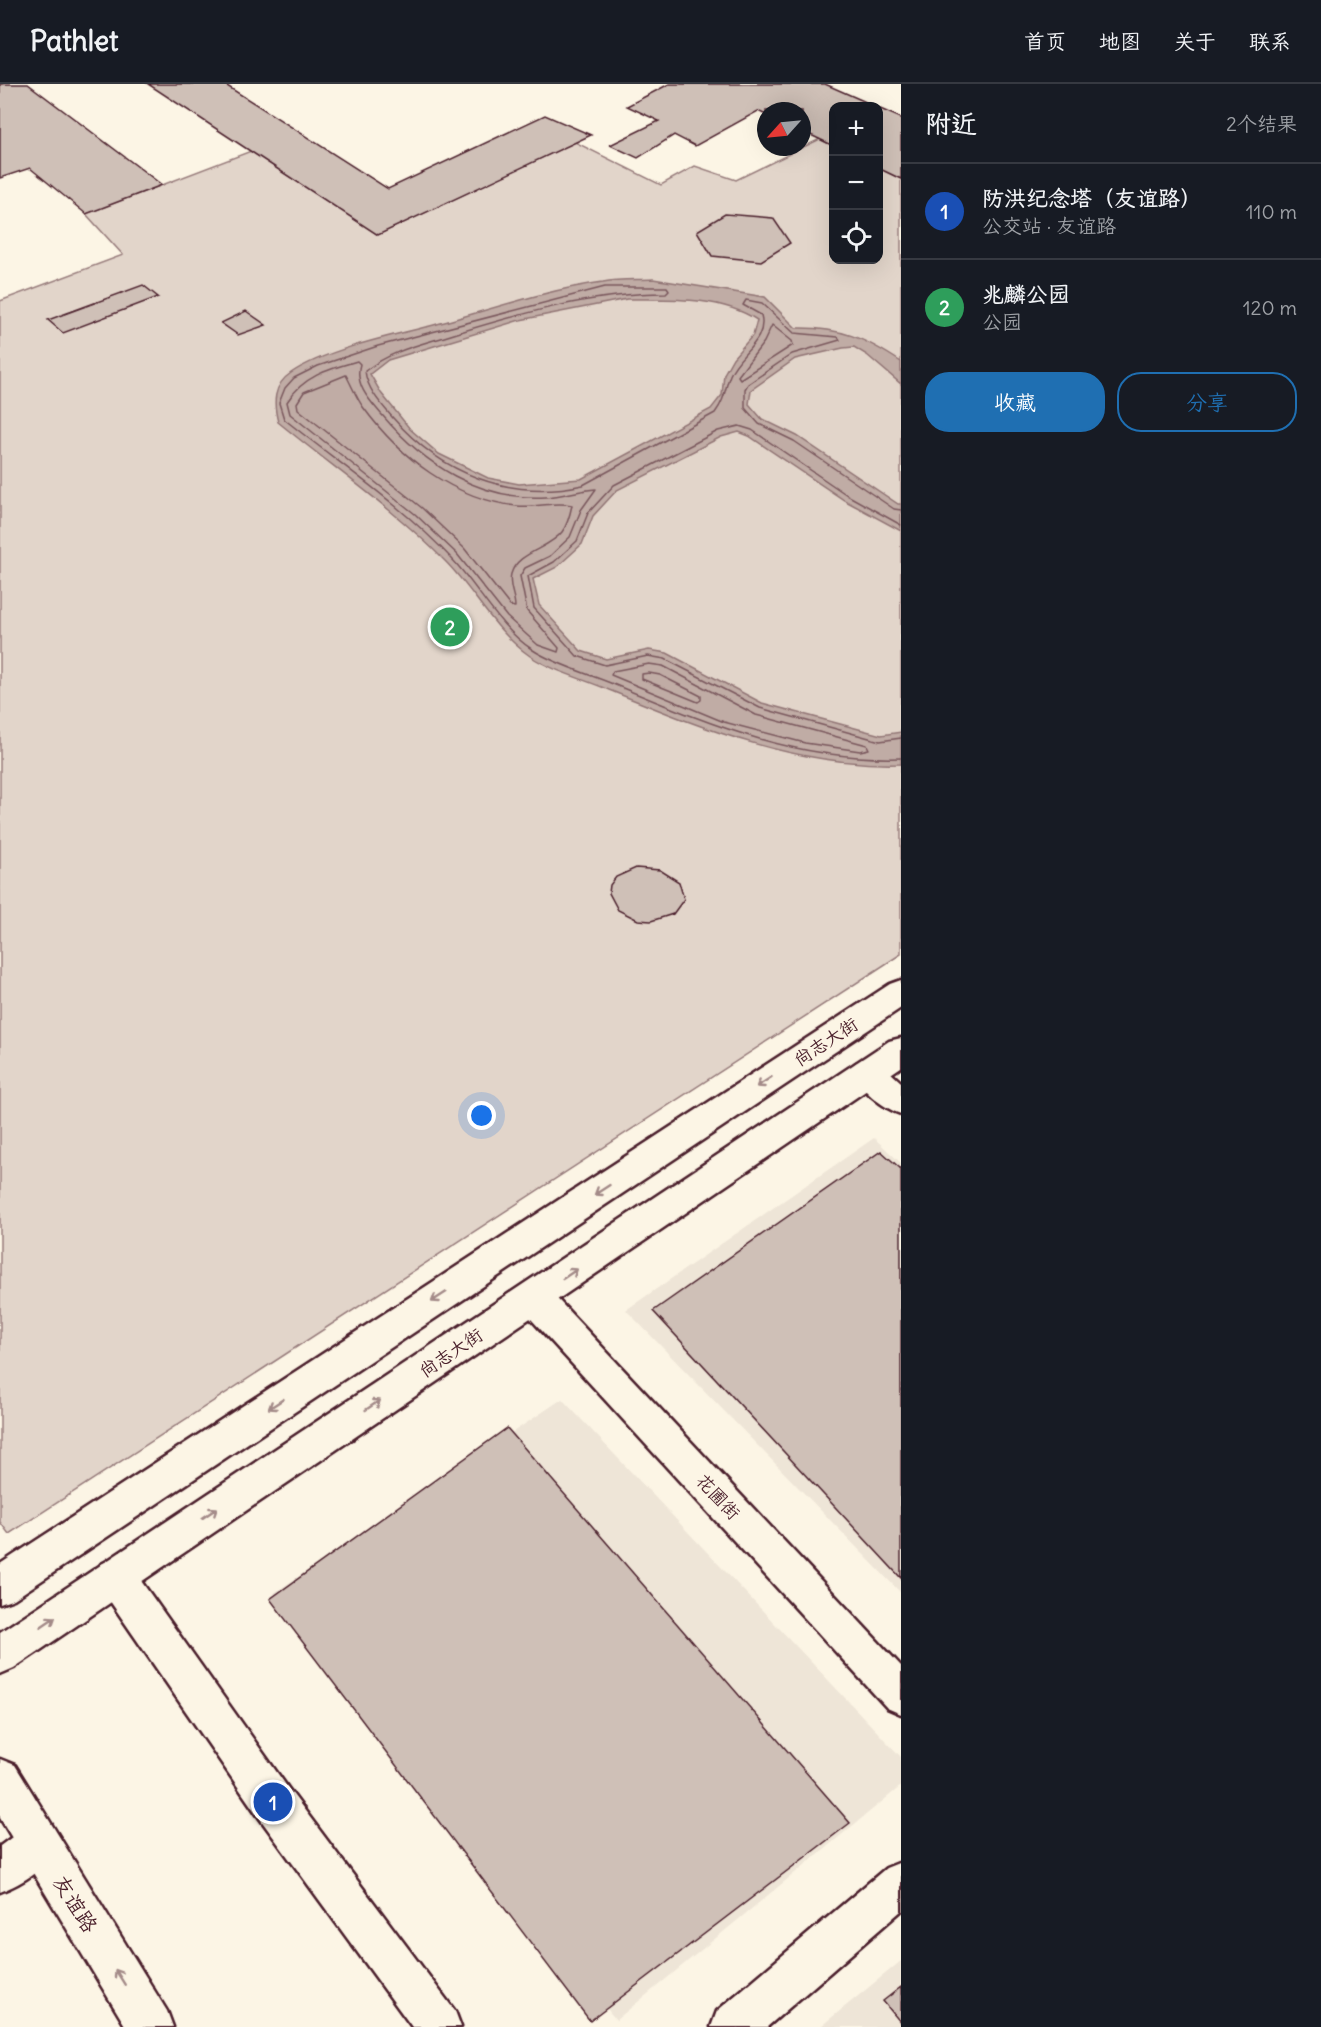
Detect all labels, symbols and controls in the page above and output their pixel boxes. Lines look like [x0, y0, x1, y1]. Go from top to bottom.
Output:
text: Pathlet [30, 23, 119, 59]
text: 首页 [1024, 28, 1066, 55]
text: 地图 [1099, 28, 1141, 55]
text: 关于 [1174, 28, 1216, 55]
text: 联系 [1249, 28, 1291, 55]
north arrow [757, 102, 811, 156]
map controls [829, 102, 883, 264]
button: + [829, 102, 883, 156]
text: 附近 [925, 107, 977, 140]
text: 2个结果 [1226, 111, 1297, 136]
button: − [829, 156, 883, 210]
text: 防洪纪念塔（友谊路） [982, 184, 1202, 212]
text: 1 [941, 199, 948, 224]
text: 110 m [1246, 199, 1297, 224]
button: locate [829, 210, 883, 264]
text: 公交站 · 友谊路 [982, 213, 1116, 238]
text: 兆麟公园 [982, 280, 1070, 308]
text: 2 [939, 295, 950, 320]
text: 120 m [1243, 295, 1297, 320]
text: 公园 [982, 309, 1022, 334]
button: 收藏 [925, 372, 1105, 432]
button: 分享 [1117, 372, 1297, 432]
pin: 2 [430, 604, 470, 650]
street label: 尚志大街 [789, 1012, 862, 1071]
one-way arrow [756, 1076, 773, 1089]
your location [467, 1101, 496, 1130]
one-way arrow [594, 1184, 610, 1196]
one-way arrow [561, 1268, 577, 1280]
one-way arrow [431, 1291, 448, 1303]
street label: 尚志大街 [414, 1323, 487, 1382]
one-way arrow [268, 1399, 285, 1411]
one-way arrow [364, 1399, 380, 1411]
street label: 花圃街 [692, 1469, 745, 1524]
one-way arrow [201, 1507, 218, 1519]
one-way arrow [40, 1616, 56, 1628]
pin: 1 [254, 1780, 292, 1824]
street label: 友谊路 [47, 1870, 104, 1938]
one-way arrow [114, 1969, 126, 1986]

